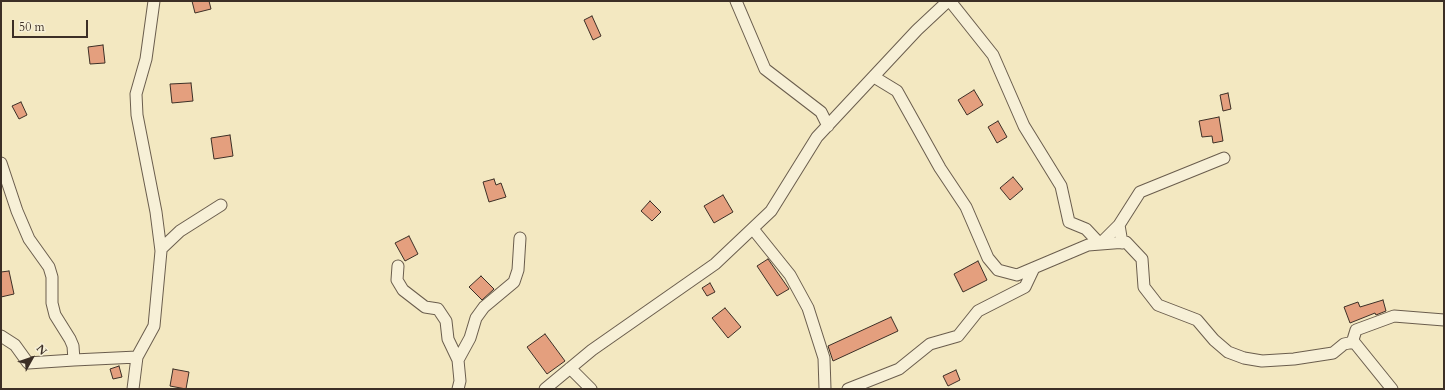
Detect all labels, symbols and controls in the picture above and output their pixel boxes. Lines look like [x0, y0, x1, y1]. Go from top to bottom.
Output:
scale bar [14, 12, 90, 38]
text: 50 m [19, 19, 45, 35]
north arrow [12, 338, 52, 378]
text: N [33, 341, 50, 358]

